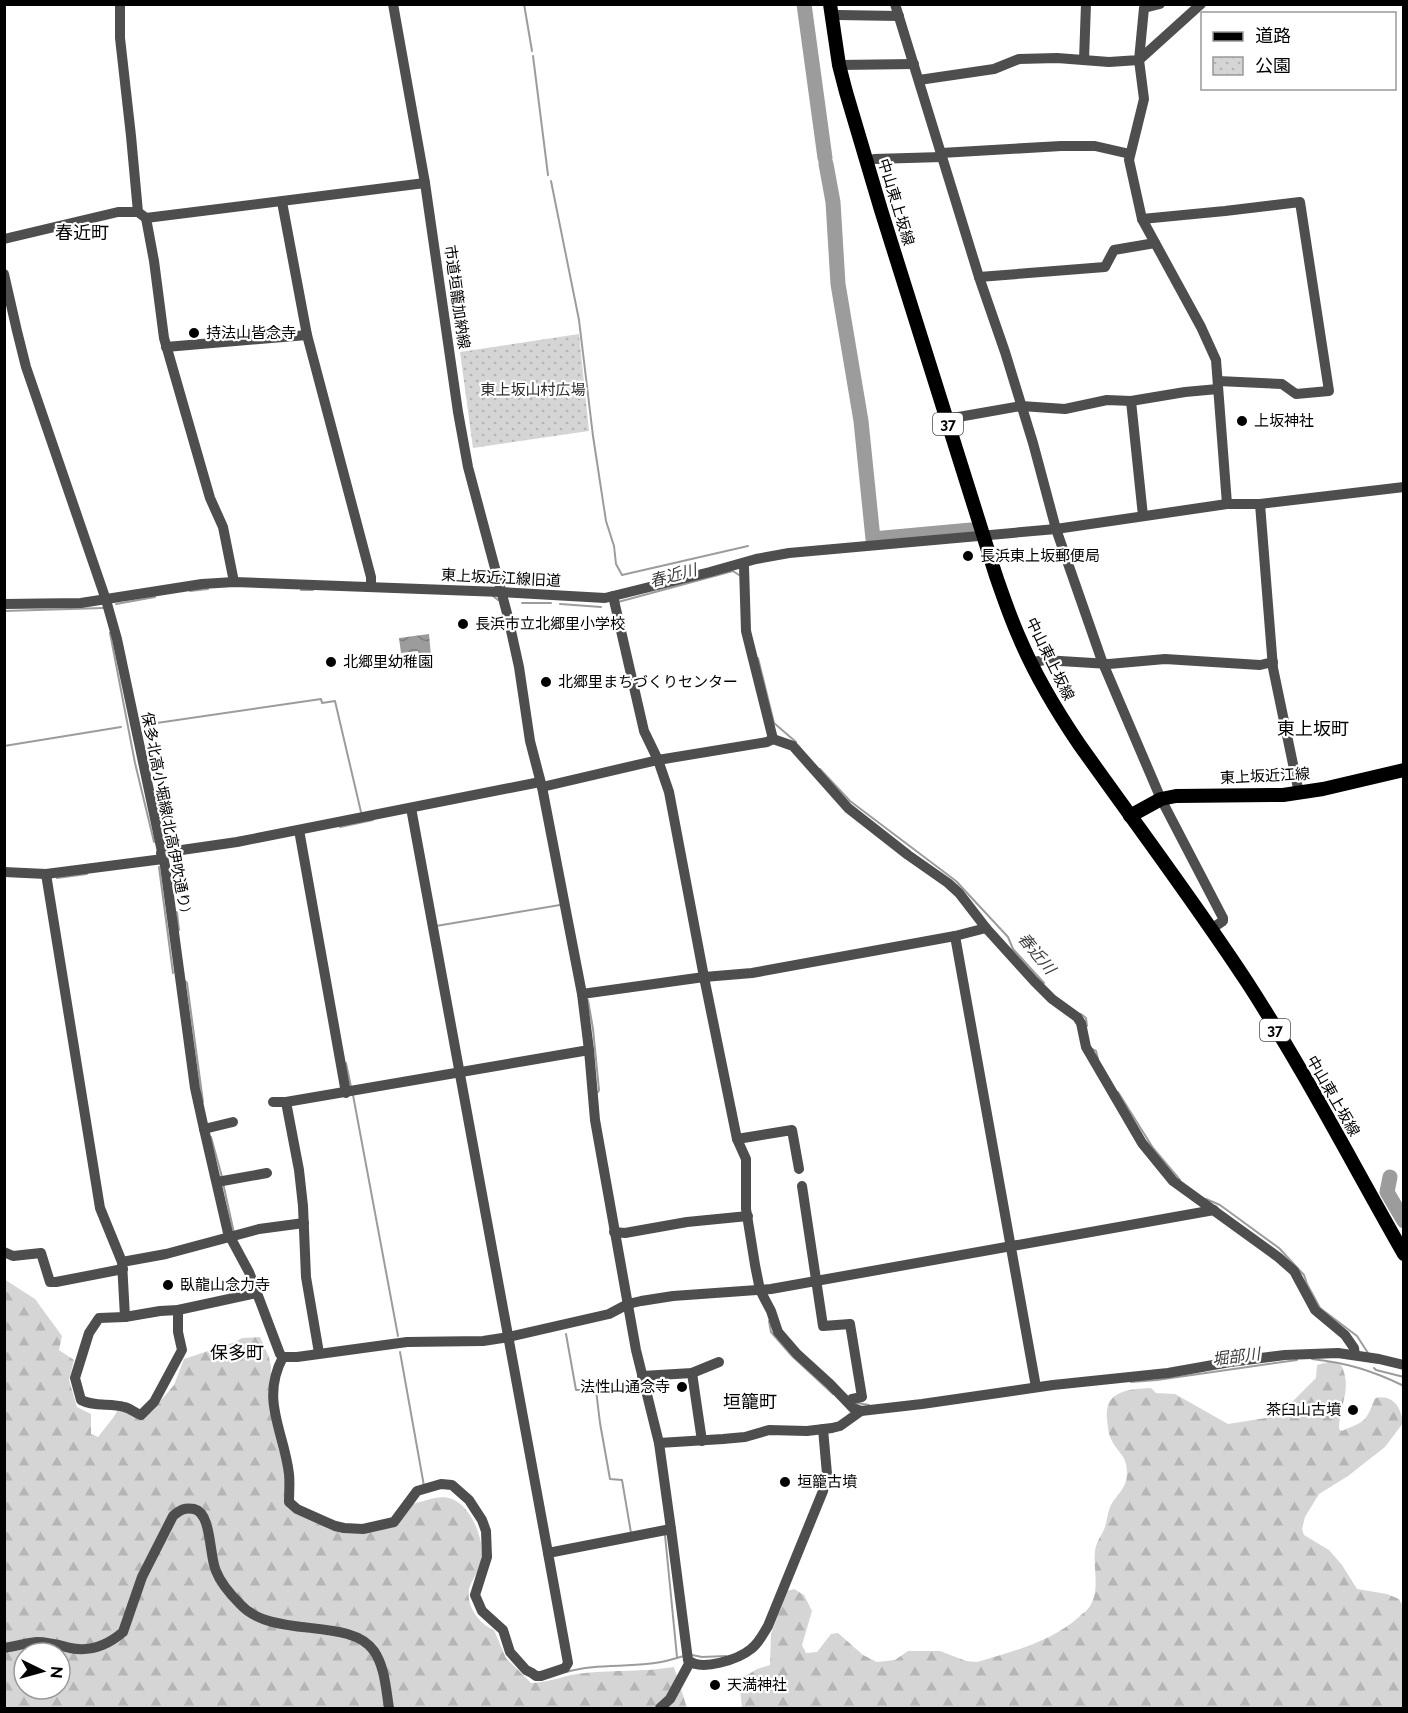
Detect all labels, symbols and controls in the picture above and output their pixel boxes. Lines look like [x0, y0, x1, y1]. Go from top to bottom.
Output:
legend [1201, 12, 1396, 90]
text: 道路 [1255, 25, 1291, 46]
text: 公園 [1255, 55, 1291, 76]
street label: 中山東上坂線 [874, 156, 918, 248]
district label: 春近町 [55, 222, 109, 243]
street label: 市道垣籠加納線 [441, 244, 473, 350]
place label: 持法山皆念寺 [206, 324, 296, 342]
marker: 持法山皆念寺 [187, 326, 201, 340]
park label: 東上坂山村広場 [480, 381, 586, 399]
place label: 上坂神社 [1254, 412, 1314, 430]
road number: 37 [933, 413, 963, 435]
marker: 上坂神社 [1235, 414, 1249, 428]
place label: 長浜東上坂郵便局 [980, 547, 1100, 565]
marker: 長浜東上坂郵便局 [961, 549, 975, 563]
water label: 春近川 [647, 560, 701, 591]
street label: 東上坂近江線旧道 [441, 566, 561, 590]
place label: 長浜市立北郷里小学校 [475, 615, 625, 633]
street label: 中山東上坂線 [1022, 615, 1078, 703]
marker: 長浜市立北郷里小学校 [456, 617, 470, 631]
place label: 北郷里幼稚園 [343, 653, 433, 671]
marker: 北郷里幼稚園 [324, 655, 338, 669]
place label: 北郷里まちづくりセンター [558, 673, 738, 691]
marker: 北郷里まちづくりセンター [539, 675, 553, 689]
street label: 保多北高小堀線(北高伊吹通り) [138, 711, 194, 913]
district label: 東上坂町 [1277, 718, 1349, 739]
street label: 東上坂近江線 [1220, 765, 1310, 787]
water label: 春近川 [1014, 929, 1061, 979]
road number: 37 [1260, 1019, 1290, 1041]
street label: 中山東上坂線 [1303, 1053, 1363, 1139]
place label: 臥龍山念力寺 [180, 1276, 270, 1294]
marker: 臥龍山念力寺 [161, 1278, 175, 1292]
district label: 保多町 [210, 1342, 264, 1363]
water label: 堀部川 [1211, 1344, 1263, 1369]
place label: 法性山通念寺 [580, 1378, 670, 1396]
marker: 法性山通念寺 [675, 1380, 689, 1394]
district label: 垣籠町 [723, 1391, 777, 1412]
place label: 茶臼山古墳 [1266, 1401, 1341, 1419]
marker: 茶臼山古墳 [1346, 1403, 1360, 1417]
place label: 垣籠古墳 [797, 1473, 857, 1491]
marker: 垣籠古墳 [778, 1475, 792, 1489]
north arrow [12, 1641, 72, 1701]
text: N [46, 1665, 66, 1679]
place label: 天満神社 [727, 1676, 787, 1694]
marker: 天満神社 [708, 1678, 722, 1692]

